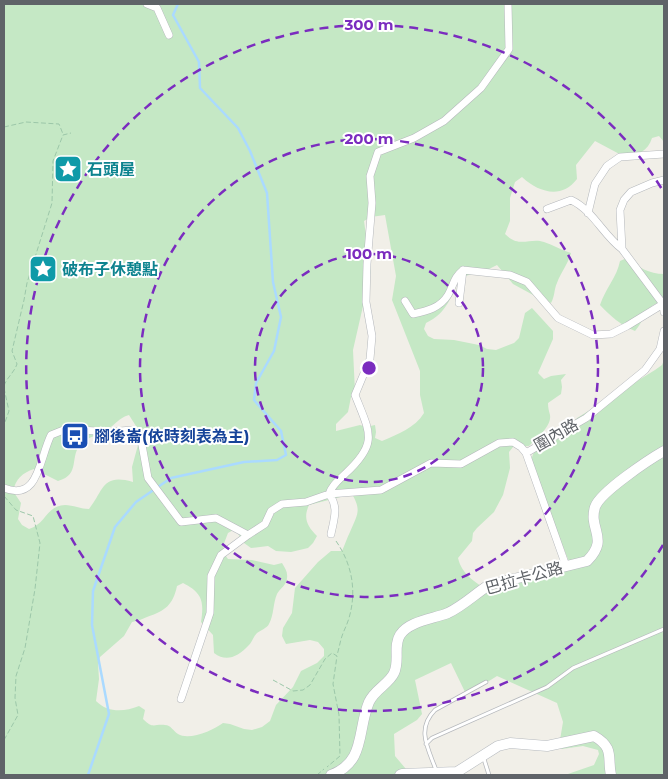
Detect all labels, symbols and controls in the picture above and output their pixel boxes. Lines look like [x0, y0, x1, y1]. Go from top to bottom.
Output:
text: 300 m [343, 15, 394, 34]
text: 200 m [344, 129, 394, 148]
place icon: 石頭屋 [53, 154, 83, 184]
place label: 石頭屋 [87, 160, 135, 179]
text: 100 m [346, 244, 392, 263]
place icon: 破布子休憩點 [28, 254, 58, 284]
place label: 破布子休憩點 [62, 260, 158, 279]
centre of rings [360, 359, 378, 377]
street label: 圍內路 [530, 415, 582, 455]
bus stop icon: 腳後崙(依時刻表為主) [60, 421, 90, 451]
place label: 腳後崙(依時刻表為主) [94, 427, 249, 446]
street label: 巴拉卡公路 [483, 558, 565, 598]

